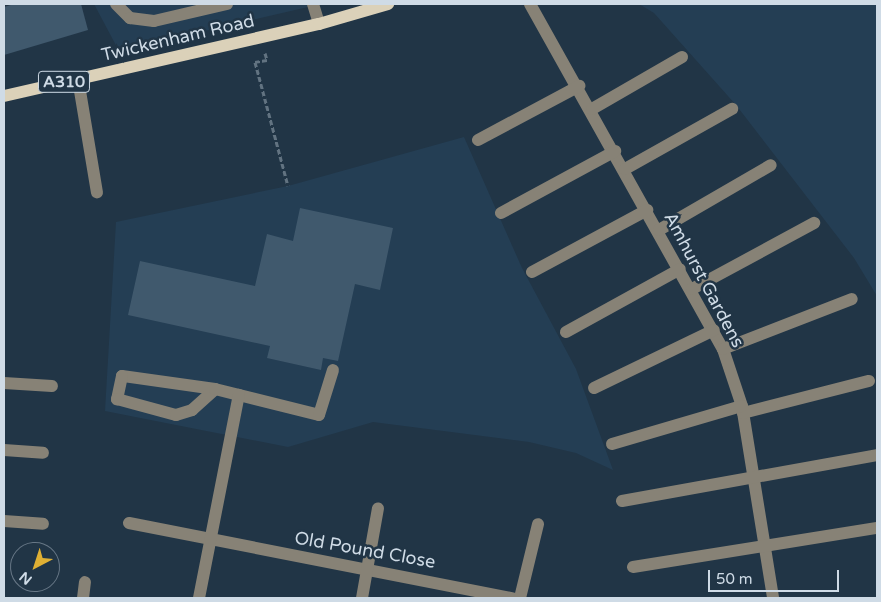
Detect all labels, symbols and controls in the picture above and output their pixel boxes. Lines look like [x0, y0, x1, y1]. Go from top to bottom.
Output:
street label: Twickenham Road [99, 10, 257, 66]
road number: A310 [38, 68, 90, 95]
street label: Amhurst Gardens [659, 209, 749, 351]
street label: Old Pound Close [293, 527, 437, 573]
north arrow [10, 542, 60, 592]
scale bar [711, 560, 842, 592]
text: N [16, 568, 35, 588]
text: 50 m [716, 570, 753, 588]

